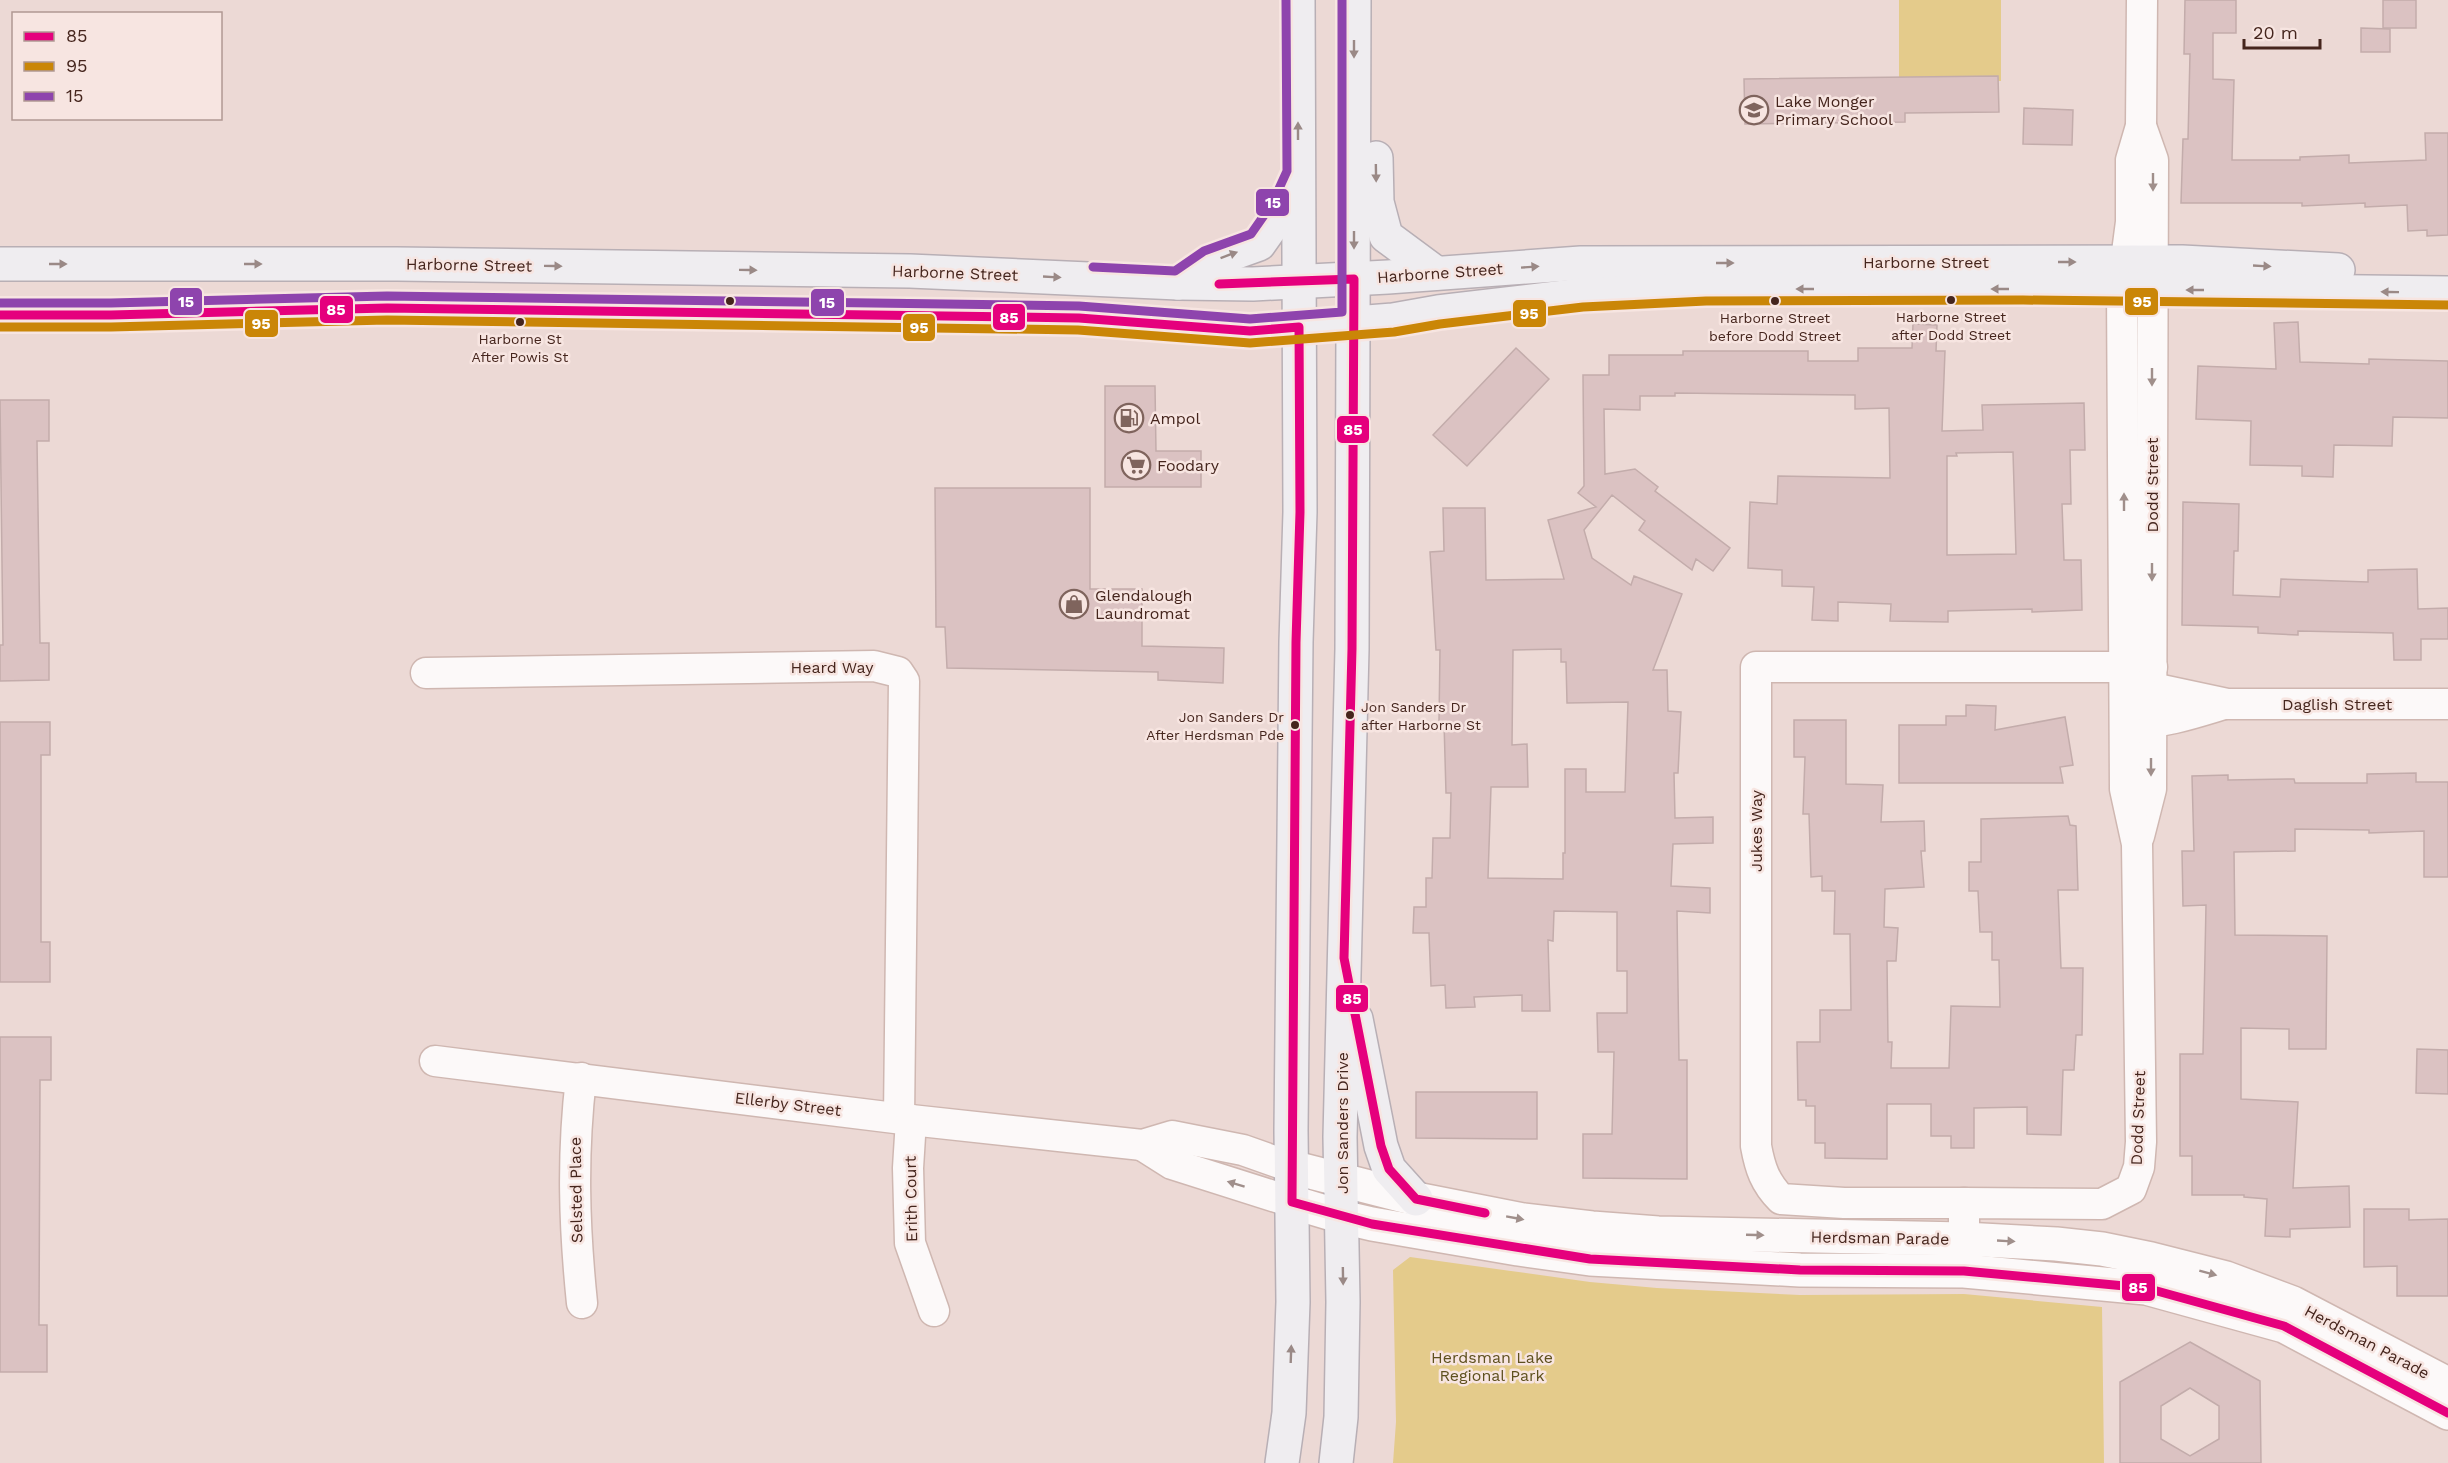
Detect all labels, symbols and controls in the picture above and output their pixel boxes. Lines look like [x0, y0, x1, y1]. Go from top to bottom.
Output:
legend [12, 12, 222, 120]
scale bar [2244, 12, 2320, 50]
text: 20 m [2253, 22, 2298, 43]
text: 85 [66, 25, 88, 46]
one-way arrow [1349, 39, 1359, 58]
text: 95 [66, 55, 88, 76]
text: 15 [66, 85, 84, 106]
place label: Lake Monger Primary School [1775, 92, 1893, 129]
school or university icon: Lake Monger Primary School [1738, 94, 1770, 126]
one-way arrow [1294, 121, 1303, 140]
one-way arrow [1372, 163, 1381, 182]
one-way arrow [2148, 173, 2158, 192]
line badge: 15 [1255, 188, 1290, 217]
text: 15 [1265, 193, 1281, 212]
one-way arrow [1349, 231, 1359, 250]
one-way arrow [1220, 249, 1238, 259]
street label: Harborne Street [1863, 253, 1989, 272]
street label: Harborne Street [406, 254, 533, 276]
one-way arrow [2058, 257, 2077, 267]
one-way arrow [1716, 258, 1735, 267]
one-way arrow [49, 259, 68, 269]
one-way arrow [244, 259, 263, 269]
street label: Harborne Street [1376, 259, 1504, 287]
street label: Harborne Street [892, 261, 1019, 285]
one-way arrow [544, 262, 563, 271]
one-way arrow [1521, 262, 1540, 271]
one-way arrow [2253, 262, 2272, 271]
one-way arrow [739, 265, 758, 274]
one-way arrow [1043, 273, 1062, 282]
one-way arrow [1795, 284, 1814, 294]
one-way arrow [1990, 284, 2009, 293]
one-way arrow [2185, 285, 2204, 295]
line badge: 15 [169, 287, 203, 316]
line badge: 95 [2124, 287, 2159, 316]
one-way arrow [2380, 287, 2399, 297]
line badge: 15 [810, 288, 845, 317]
text: 15 [178, 292, 194, 311]
text: 95 [2132, 292, 2152, 311]
text: 15 [819, 293, 835, 312]
marker: Harborne Street after Dodd Street [1945, 294, 1957, 306]
line badge: 85 [319, 295, 354, 324]
unlabelled marker [724, 295, 736, 307]
marker: Harborne Street before Dodd Street [1769, 295, 1781, 307]
line badge: 95 [1512, 299, 1547, 328]
text: 85 [326, 300, 346, 319]
line badge: 85 [992, 303, 1026, 331]
text: 95 [1519, 304, 1539, 323]
text: 85 [999, 308, 1019, 327]
line badge: 95 [244, 309, 279, 338]
place label: Harborne Street after Dodd Street [1891, 309, 2011, 343]
place label: Harborne Street before Dodd Street [1709, 310, 1841, 344]
line badge: 95 [902, 313, 936, 342]
text: 95 [251, 314, 271, 333]
marker: Harborne St After Powis St [514, 316, 526, 328]
text: 95 [909, 318, 929, 337]
place label: Harborne St After Powis St [472, 331, 569, 365]
one-way arrow [2147, 368, 2157, 387]
fuel station icon: Ampol [1113, 402, 1145, 434]
place label: Ampol [1150, 409, 1200, 428]
line badge: 85 [1336, 415, 1370, 444]
text: 85 [1343, 420, 1363, 439]
street label: Dodd Street [2143, 437, 2162, 532]
supermarket icon: Foodary [1120, 449, 1152, 481]
place label: Foodary [1157, 456, 1220, 475]
one-way arrow [2119, 493, 2129, 512]
one-way arrow [2147, 563, 2157, 582]
place label: Glendalough Laundromat [1095, 586, 1193, 623]
shop icon: Glendalough Laundromat [1058, 588, 1090, 620]
street label: Heard Way [791, 658, 874, 677]
street label: Daglish Street [2282, 695, 2392, 714]
place label: Jon Sanders Dr after Harborne St [1361, 699, 1481, 733]
place label: Jon Sanders Dr After Herdsman Pde [1146, 709, 1284, 743]
marker: Jon Sanders Dr after Harborne St [1344, 709, 1356, 721]
marker: Jon Sanders Dr After Herdsman Pde [1289, 719, 1301, 731]
one-way arrow [2146, 758, 2156, 777]
street label: Jukes Way [1747, 789, 1766, 872]
line badge: 85 [1335, 984, 1369, 1013]
text: 85 [1342, 989, 1362, 1008]
street label: Jon Sanders Drive [1333, 1052, 1352, 1194]
street label: Dodd Street [2127, 1070, 2149, 1166]
street label: Ellerby Street [734, 1088, 843, 1120]
street label: Selsted Place [566, 1137, 586, 1243]
street label: Erith Court [901, 1155, 921, 1242]
one-way arrow [1227, 1179, 1245, 1188]
one-way arrow [1506, 1214, 1525, 1223]
street label: Herdsman Parade [1810, 1227, 1950, 1249]
one-way arrow [1745, 1231, 1764, 1240]
one-way arrow [1996, 1236, 2015, 1245]
one-way arrow [1338, 1266, 1348, 1285]
one-way arrow [2199, 1269, 2217, 1279]
line badge: 85 [2121, 1273, 2156, 1302]
text: 85 [2128, 1278, 2148, 1297]
street label: Herdsman Parade [2301, 1301, 2433, 1383]
one-way arrow [1287, 1345, 1296, 1364]
park label: Herdsman Lake Regional Park [1431, 1348, 1553, 1385]

